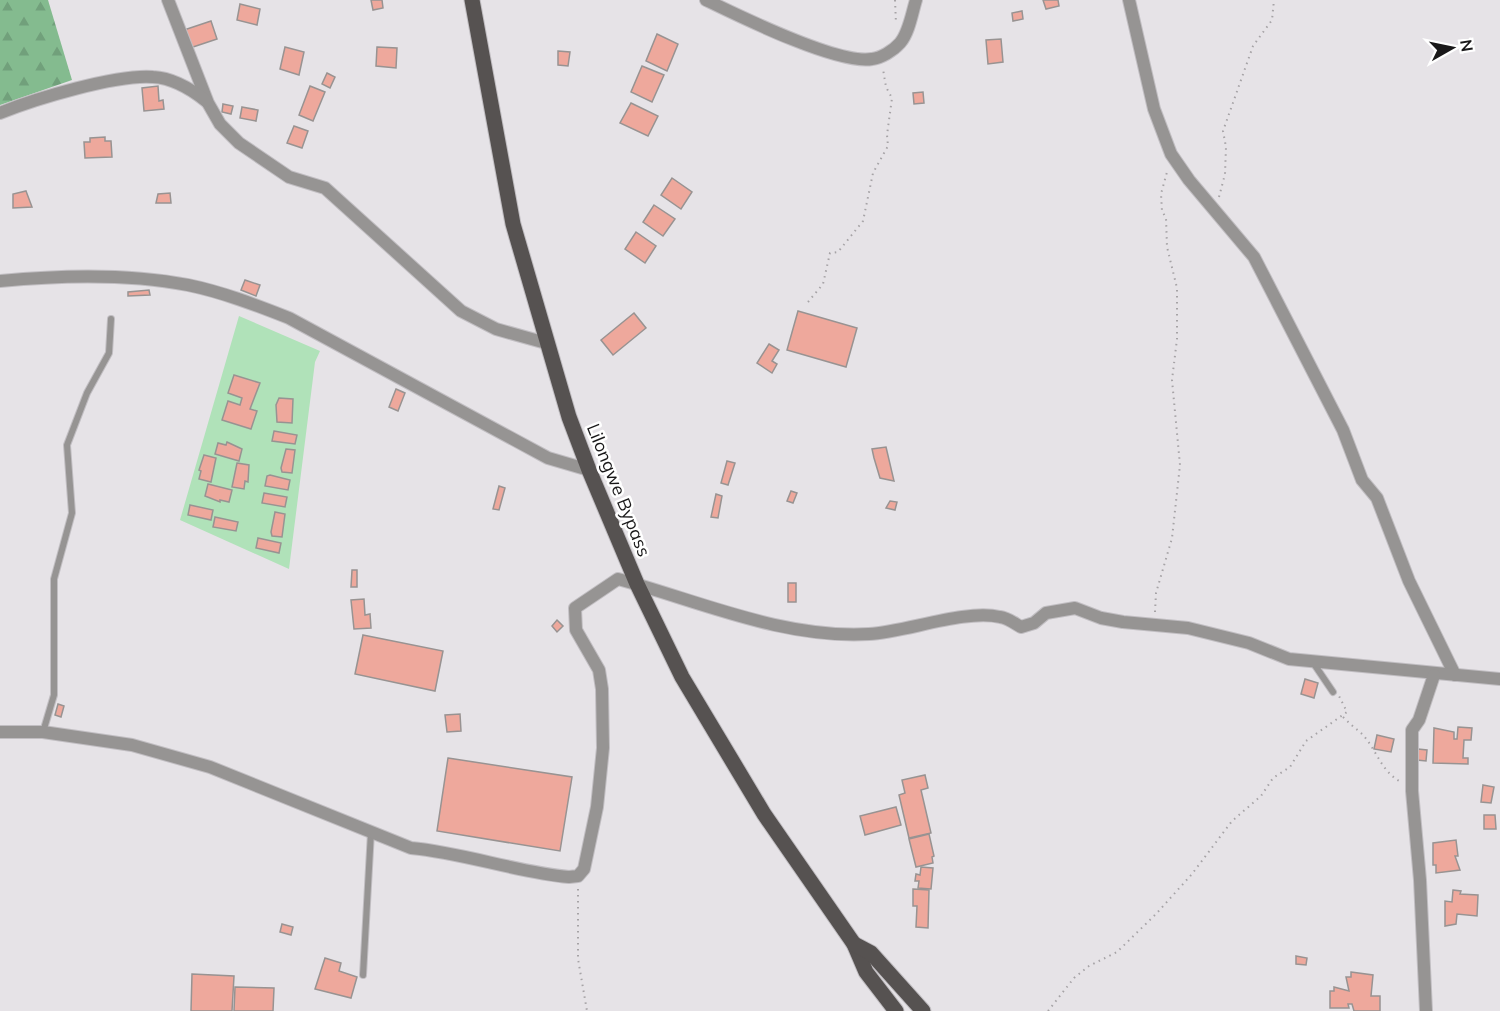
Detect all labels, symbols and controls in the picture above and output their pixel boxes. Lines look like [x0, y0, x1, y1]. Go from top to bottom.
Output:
north arrow [1422, 18, 1482, 78]
text: N [1456, 38, 1478, 53]
street label: Lilongwe Bypass [582, 420, 656, 560]

